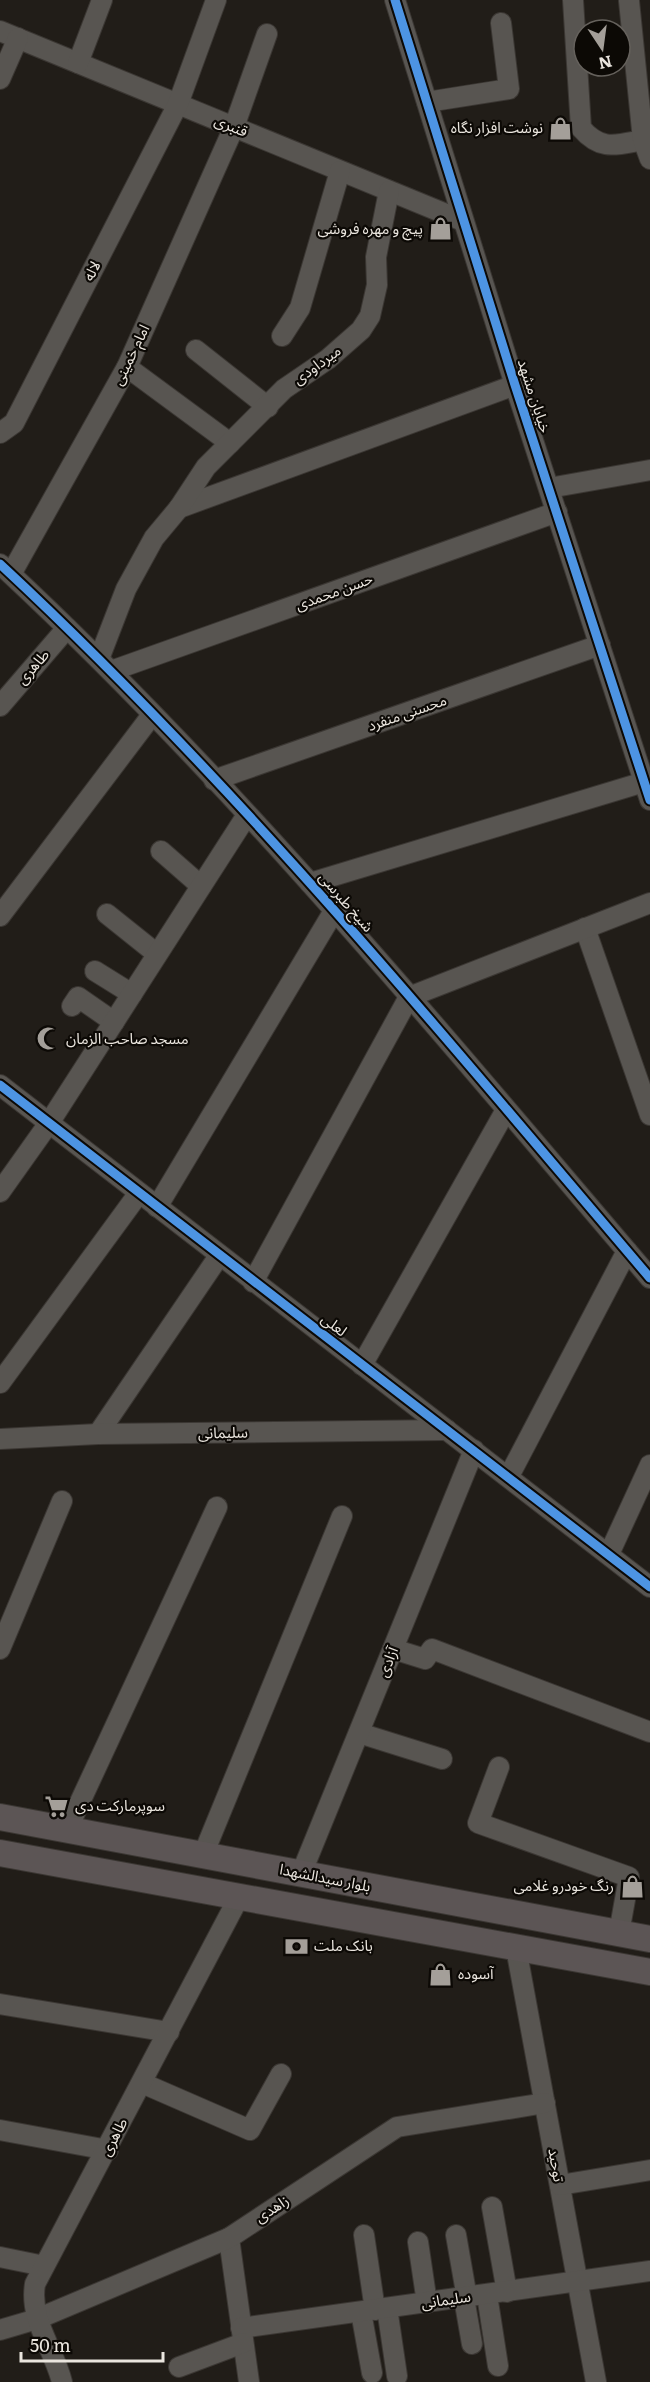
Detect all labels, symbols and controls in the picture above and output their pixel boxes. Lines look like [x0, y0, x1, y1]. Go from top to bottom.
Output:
north arrow [572, 18, 632, 78]
text: N [596, 50, 615, 77]
street label: قنبری [211, 108, 252, 142]
place label: نوشت افزار نگاه [451, 115, 543, 138]
shop icon: نوشت افزار نگاه [548, 115, 574, 141]
place label: پیچ و مهره فروشی [317, 216, 423, 241]
shop icon: پیچ و مهره فروشی [428, 216, 454, 242]
street label: لاله [76, 256, 105, 284]
street label: امام خمینی [105, 320, 155, 389]
street label: میرداودی [287, 338, 345, 389]
street label: خیابان مشهد [513, 356, 558, 436]
street label: حسن محمدی [291, 566, 376, 615]
street label: طاهری [10, 643, 54, 689]
street label: محسنی منفرد [364, 687, 449, 736]
street label: شیخ طبرسی [313, 866, 380, 938]
mosque icon: مسجد صاحب الزمان [35, 1026, 61, 1052]
place label: مسجد صاحب الزمان [66, 1026, 189, 1049]
street label: لعلی [317, 1306, 353, 1341]
street label: سلیمانی [198, 1420, 248, 1443]
street label: آزادی [370, 1642, 403, 1680]
supermarket icon: سوپرمارکت دی [44, 1793, 70, 1819]
place label: سوپرمارکت دی [75, 1793, 165, 1816]
street label: بلوار سیدالشهدا [278, 1856, 373, 1897]
place label: رنگ خودرو غلامی [514, 1873, 614, 1896]
shop icon: رنگ خودرو غلامی [619, 1873, 645, 1899]
bank icon: بانک ملت [283, 1933, 309, 1959]
place label: بانک ملت [314, 1933, 373, 1956]
shop icon: آسوده [427, 1961, 453, 1987]
place label: آسوده [458, 1961, 494, 1984]
street label: طاهری [93, 2113, 132, 2160]
street label: توحید [543, 2146, 572, 2183]
street label: زاهدی [250, 2188, 293, 2227]
street label: سلیمانی [419, 2284, 472, 2313]
scale bar [21, 2325, 164, 2363]
text: 50 m [30, 2331, 71, 2358]

